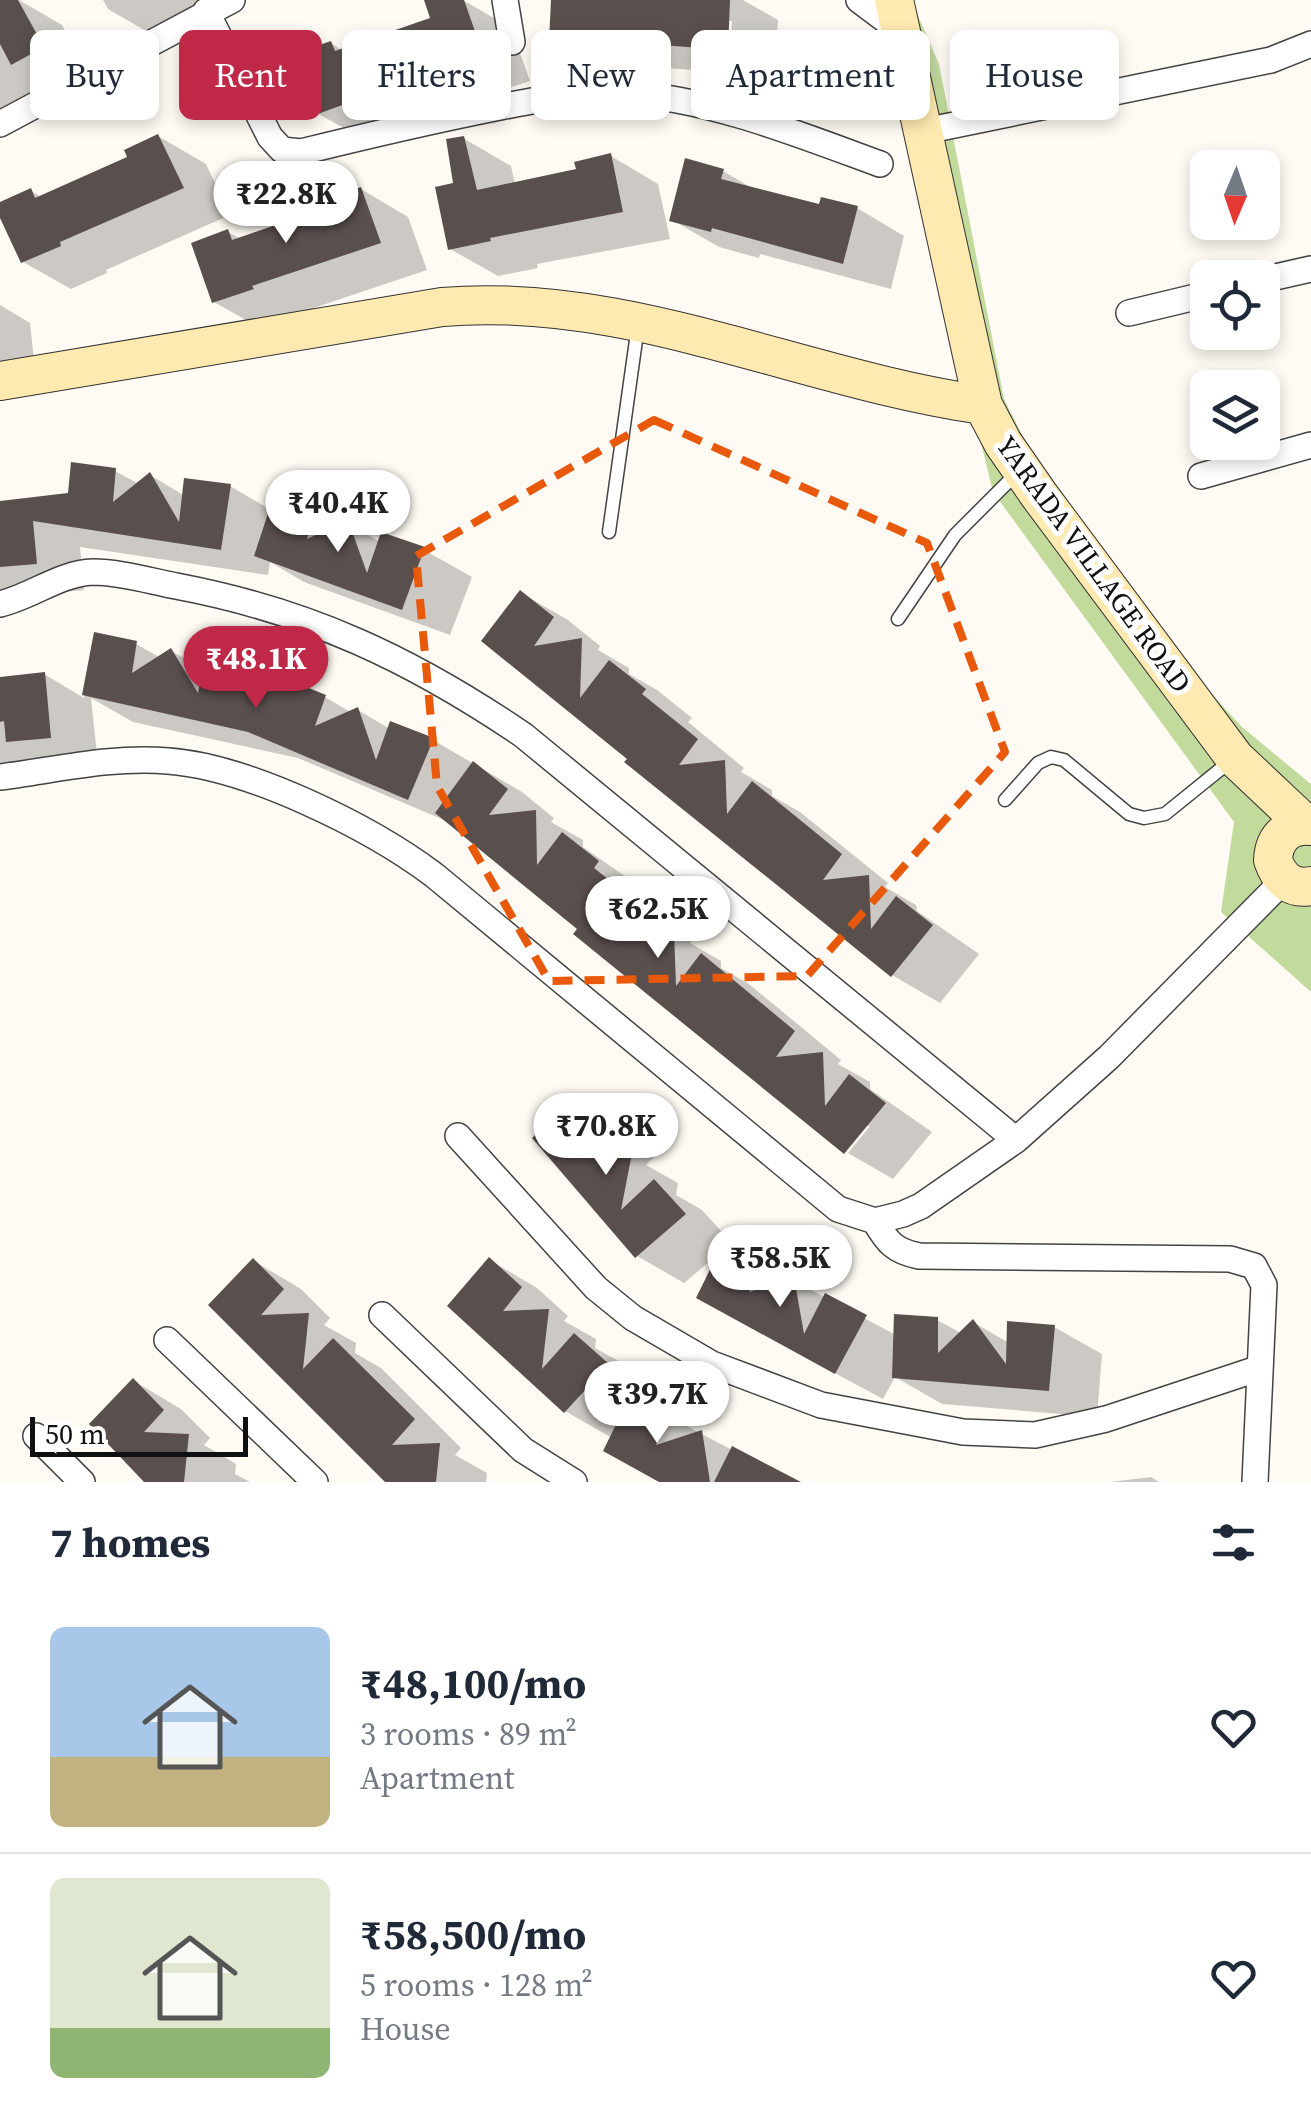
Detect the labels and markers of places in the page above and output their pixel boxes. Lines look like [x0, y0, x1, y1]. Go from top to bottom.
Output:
pin: ₹22.8K [205, 161, 367, 246]
pin: ₹40.4K [257, 470, 419, 555]
pin: ₹48.1K [175, 626, 337, 711]
pin: ₹62.5K [577, 876, 739, 961]
pin: ₹70.8K [525, 1093, 687, 1178]
pin: ₹58.5K [699, 1225, 861, 1310]
pin: ₹39.7K [576, 1361, 738, 1446]

